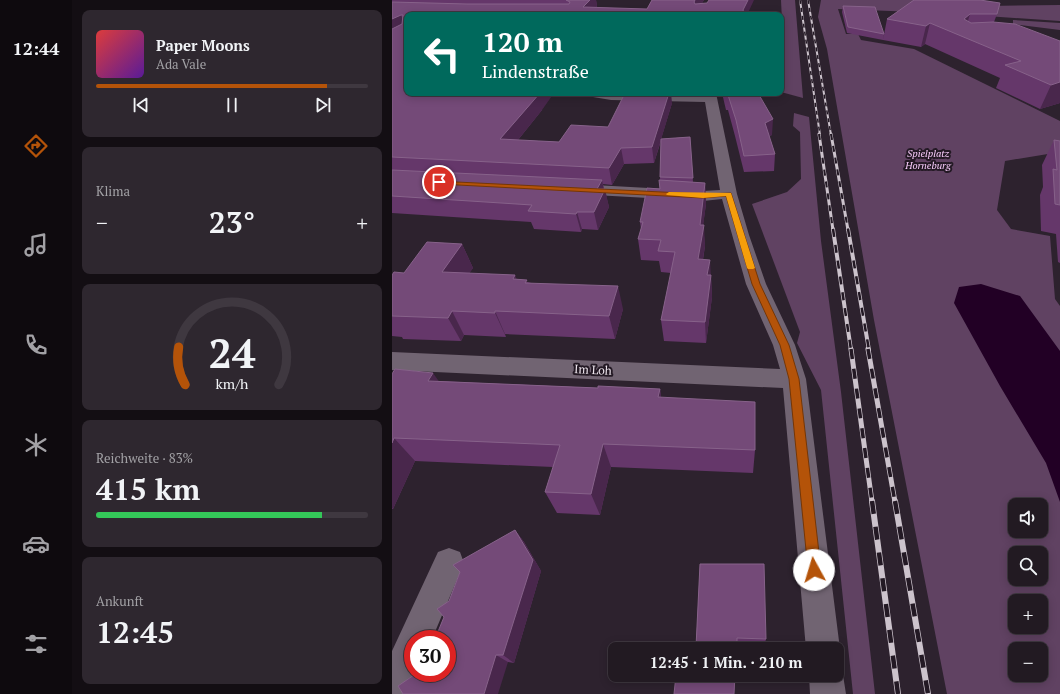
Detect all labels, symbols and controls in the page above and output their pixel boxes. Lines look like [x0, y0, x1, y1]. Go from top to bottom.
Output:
text: 120 m [482, 23, 563, 60]
icon: left [416, 28, 468, 80]
text: Paper Moons [156, 35, 250, 55]
text: 12:44 [13, 36, 59, 60]
text: Ada Vale [156, 55, 206, 73]
text: Lindenstraße [482, 59, 589, 83]
icon: previous [130, 94, 152, 116]
icon: pause [221, 94, 243, 116]
icon: next [312, 94, 334, 116]
icon: directions [22, 132, 50, 160]
park label: Spielplatz Horneburg [904, 147, 952, 172]
pin [422, 165, 456, 199]
icon: arrive [428, 171, 450, 193]
text: Klima [96, 182, 130, 200]
text: 23° [209, 202, 255, 242]
text: − [96, 208, 108, 237]
text: + [356, 208, 368, 237]
icon: music [22, 231, 50, 259]
text: 24 [208, 325, 256, 380]
icon: phone [22, 331, 50, 359]
street label: Im Loh [574, 361, 612, 378]
text: km/h [216, 374, 249, 393]
icon: climate [22, 431, 50, 459]
text: Reichweite · 83% [96, 449, 193, 467]
text: 415 km [96, 469, 200, 509]
map controls [1008, 498, 1048, 682]
button: sound [1008, 498, 1048, 538]
icon: car [22, 530, 50, 558]
button: search [1008, 546, 1048, 586]
position arrow [793, 549, 835, 591]
text: Ankunft [96, 592, 144, 610]
button: + [1008, 594, 1048, 634]
text: 12:45 [96, 612, 174, 652]
icon: filters [22, 630, 50, 658]
speed limit sign: 30 [404, 630, 456, 682]
button: − [1008, 642, 1048, 682]
text: 12:45 · 1 Min. · 210 m [650, 652, 802, 672]

